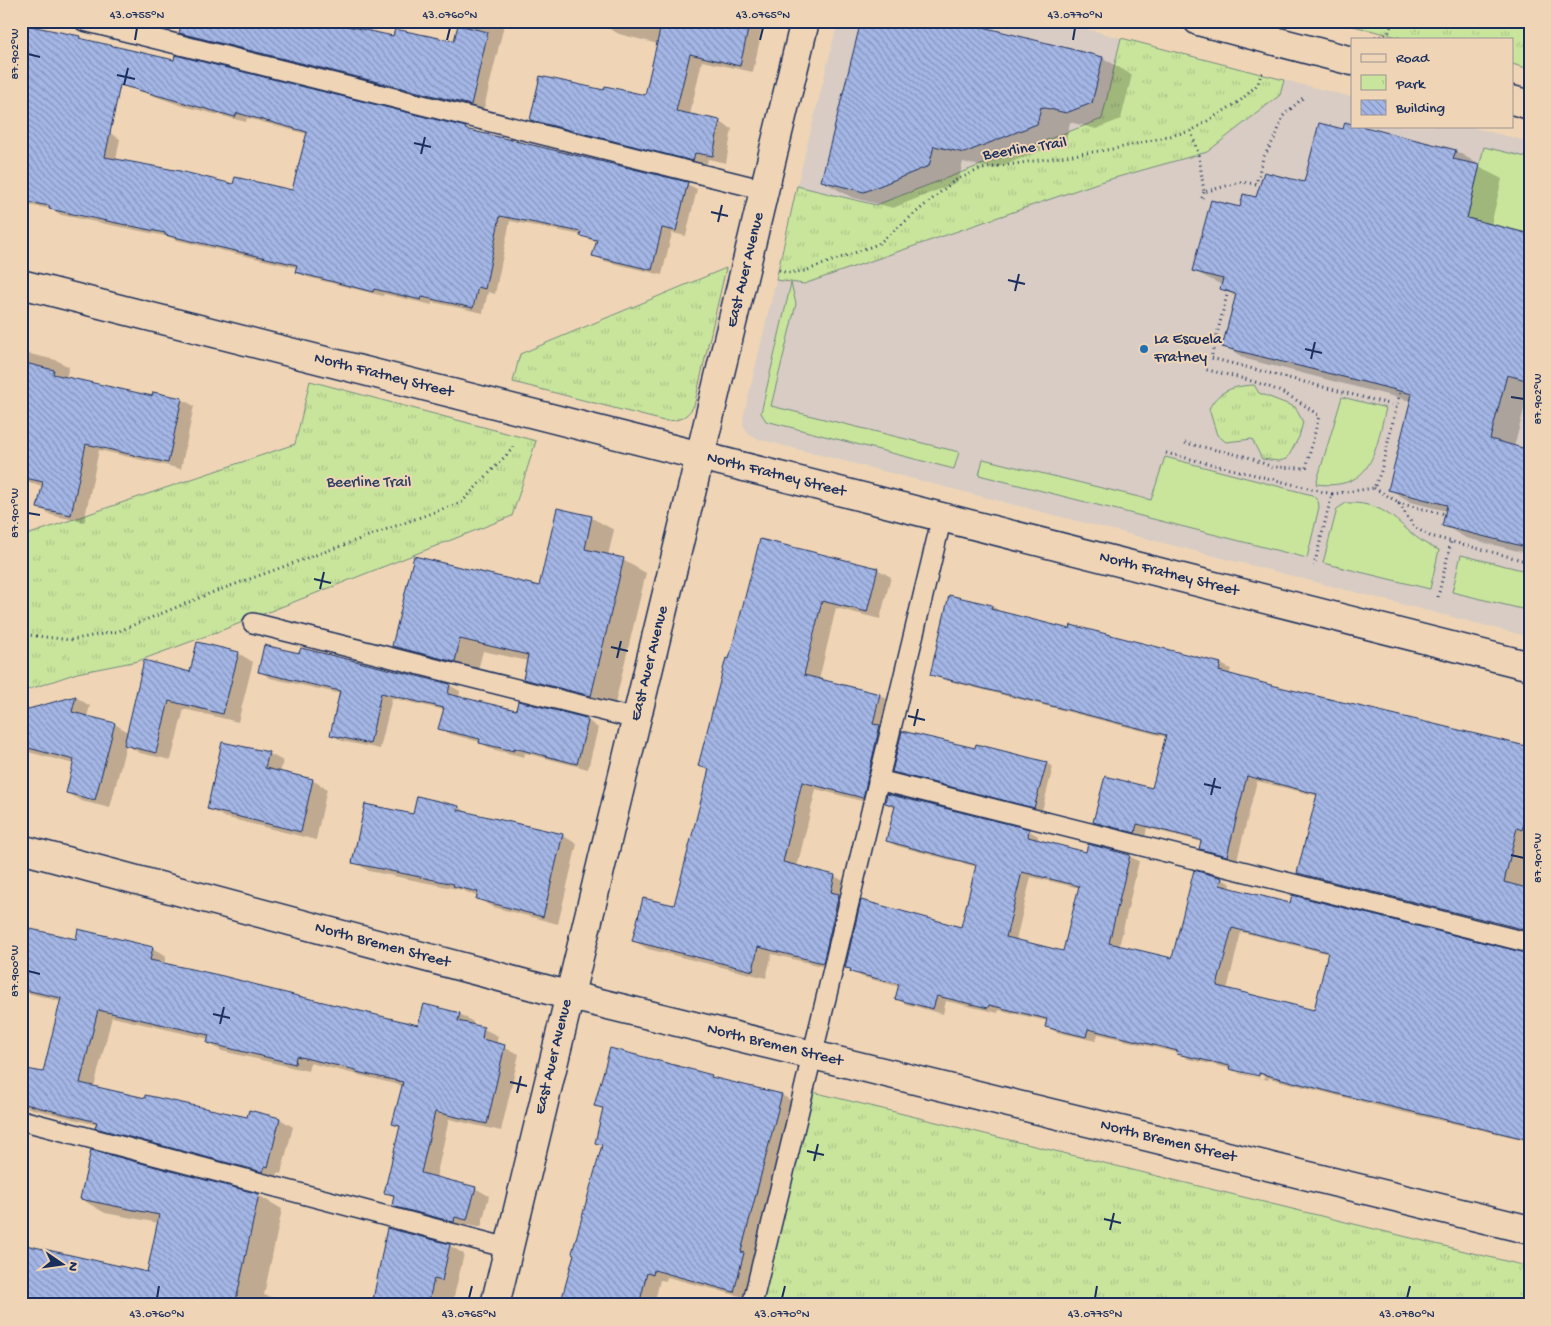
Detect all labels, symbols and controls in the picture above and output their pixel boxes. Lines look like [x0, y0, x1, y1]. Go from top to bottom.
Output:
text: 43.0755°N [110, 9, 164, 23]
text: 43.0760°N [423, 9, 478, 23]
text: 43.0765°N [736, 9, 790, 23]
text: 43.0770°N [1047, 9, 1103, 23]
text: 87.902°W [9, 29, 23, 79]
legend [1351, 38, 1514, 128]
text: Road [1396, 50, 1430, 68]
text: Park [1395, 76, 1426, 94]
text: Building [1395, 100, 1445, 118]
street label: Beerline Trail [981, 134, 1068, 166]
street label: East Auer Avenue [723, 210, 769, 330]
place label: La Escuela Fratney [1153, 331, 1223, 368]
marker: La Escuela Fratney [1138, 343, 1150, 355]
street label: North Fratney Street [312, 349, 457, 403]
text: 87.902°W [1532, 374, 1546, 424]
street label: North Fratney Street [705, 448, 849, 502]
park label: Beerline Trail [326, 474, 411, 493]
text: 87.901°W [9, 488, 23, 538]
street label: North Fratney Street [1097, 548, 1242, 602]
street label: East Auer Avenue [627, 603, 673, 723]
text: 87.901°W [1532, 833, 1546, 883]
street label: North Bremen Street [313, 918, 453, 973]
text: 87.900°W [9, 945, 23, 997]
street label: East Auer Avenue [531, 997, 577, 1116]
street label: North Bremen Street [705, 1020, 846, 1072]
street label: North Bremen Street [1098, 1116, 1239, 1168]
north arrow [38, 1238, 88, 1288]
text: N [63, 1260, 82, 1273]
text: 43.0760°N [130, 1308, 185, 1322]
text: 43.0765°N [442, 1308, 496, 1322]
text: 43.0770°N [754, 1308, 810, 1322]
text: 43.0775°N [1068, 1308, 1122, 1322]
text: 43.0780°N [1379, 1308, 1435, 1322]

